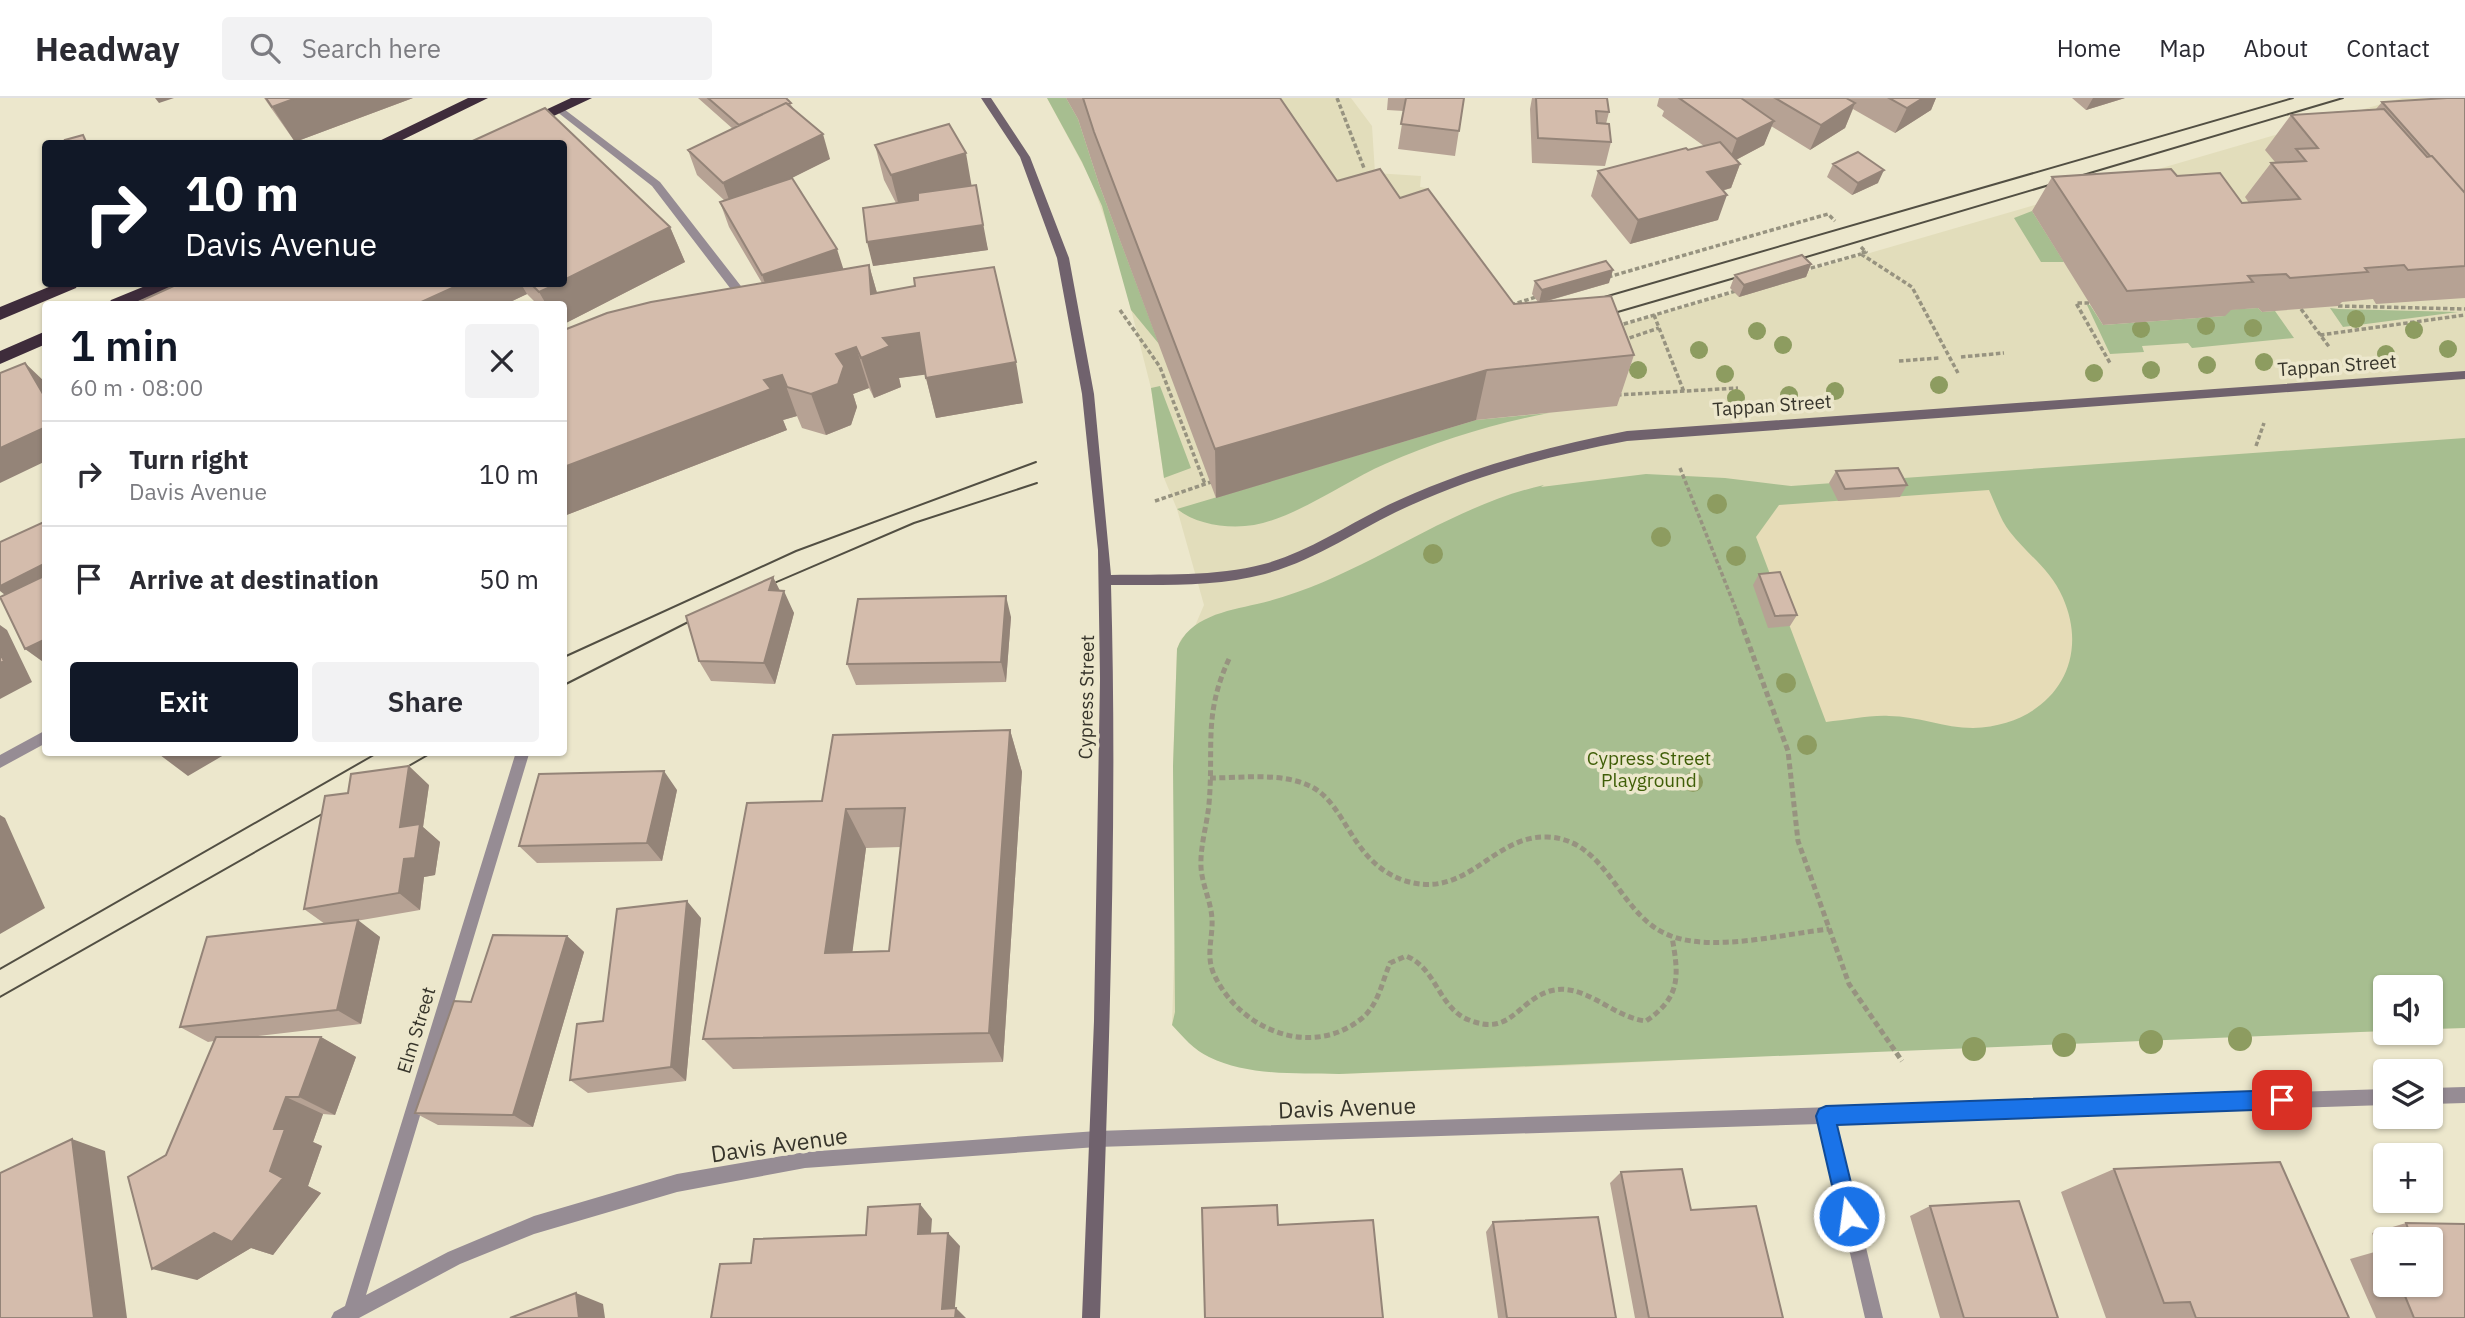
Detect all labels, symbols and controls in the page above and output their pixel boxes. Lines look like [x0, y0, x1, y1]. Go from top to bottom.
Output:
search box [222, 17, 712, 80]
text: Headway [35, 27, 180, 70]
icon: search [246, 29, 284, 67]
text: Search here [302, 31, 441, 65]
text: Home [2057, 32, 2121, 64]
text: Map [2159, 32, 2205, 64]
text: About [2243, 32, 2308, 64]
text: Contact [2346, 32, 2430, 64]
text: 10 m [185, 161, 299, 224]
icon: right [70, 168, 161, 259]
text: Davis Avenue [185, 223, 377, 265]
text: 1 min [70, 318, 179, 373]
button: close [465, 324, 539, 398]
street label: Tappan Street [2277, 349, 2397, 381]
text: 60 m · 08:00 [70, 372, 203, 402]
street label: Tappan Street [1712, 389, 1832, 421]
text: Turn right [129, 442, 248, 476]
icon: right [70, 455, 108, 493]
text: 10 m [479, 457, 539, 491]
text: Davis Avenue [129, 476, 267, 506]
icon: arrive [70, 560, 108, 598]
text: Arrive at destination [129, 562, 379, 596]
text: 50 m [479, 562, 539, 596]
street label: Cypress Street [1073, 634, 1099, 760]
button: Exit [70, 662, 298, 742]
button: Share [312, 662, 539, 742]
park label: Cypress Street Playground [1587, 746, 1711, 792]
map controls [2373, 975, 2443, 1297]
button: sound [2373, 975, 2443, 1045]
street label: Elm Street [391, 984, 441, 1076]
button: layers [2373, 1059, 2443, 1129]
pin [2252, 1070, 2312, 1130]
icon: arrive [2263, 1081, 2301, 1119]
street label: Davis Avenue [1278, 1090, 1416, 1124]
street label: Davis Avenue [709, 1120, 849, 1168]
button: + [2373, 1143, 2443, 1213]
position arrow [1812, 1179, 1886, 1253]
button: − [2373, 1227, 2443, 1297]

